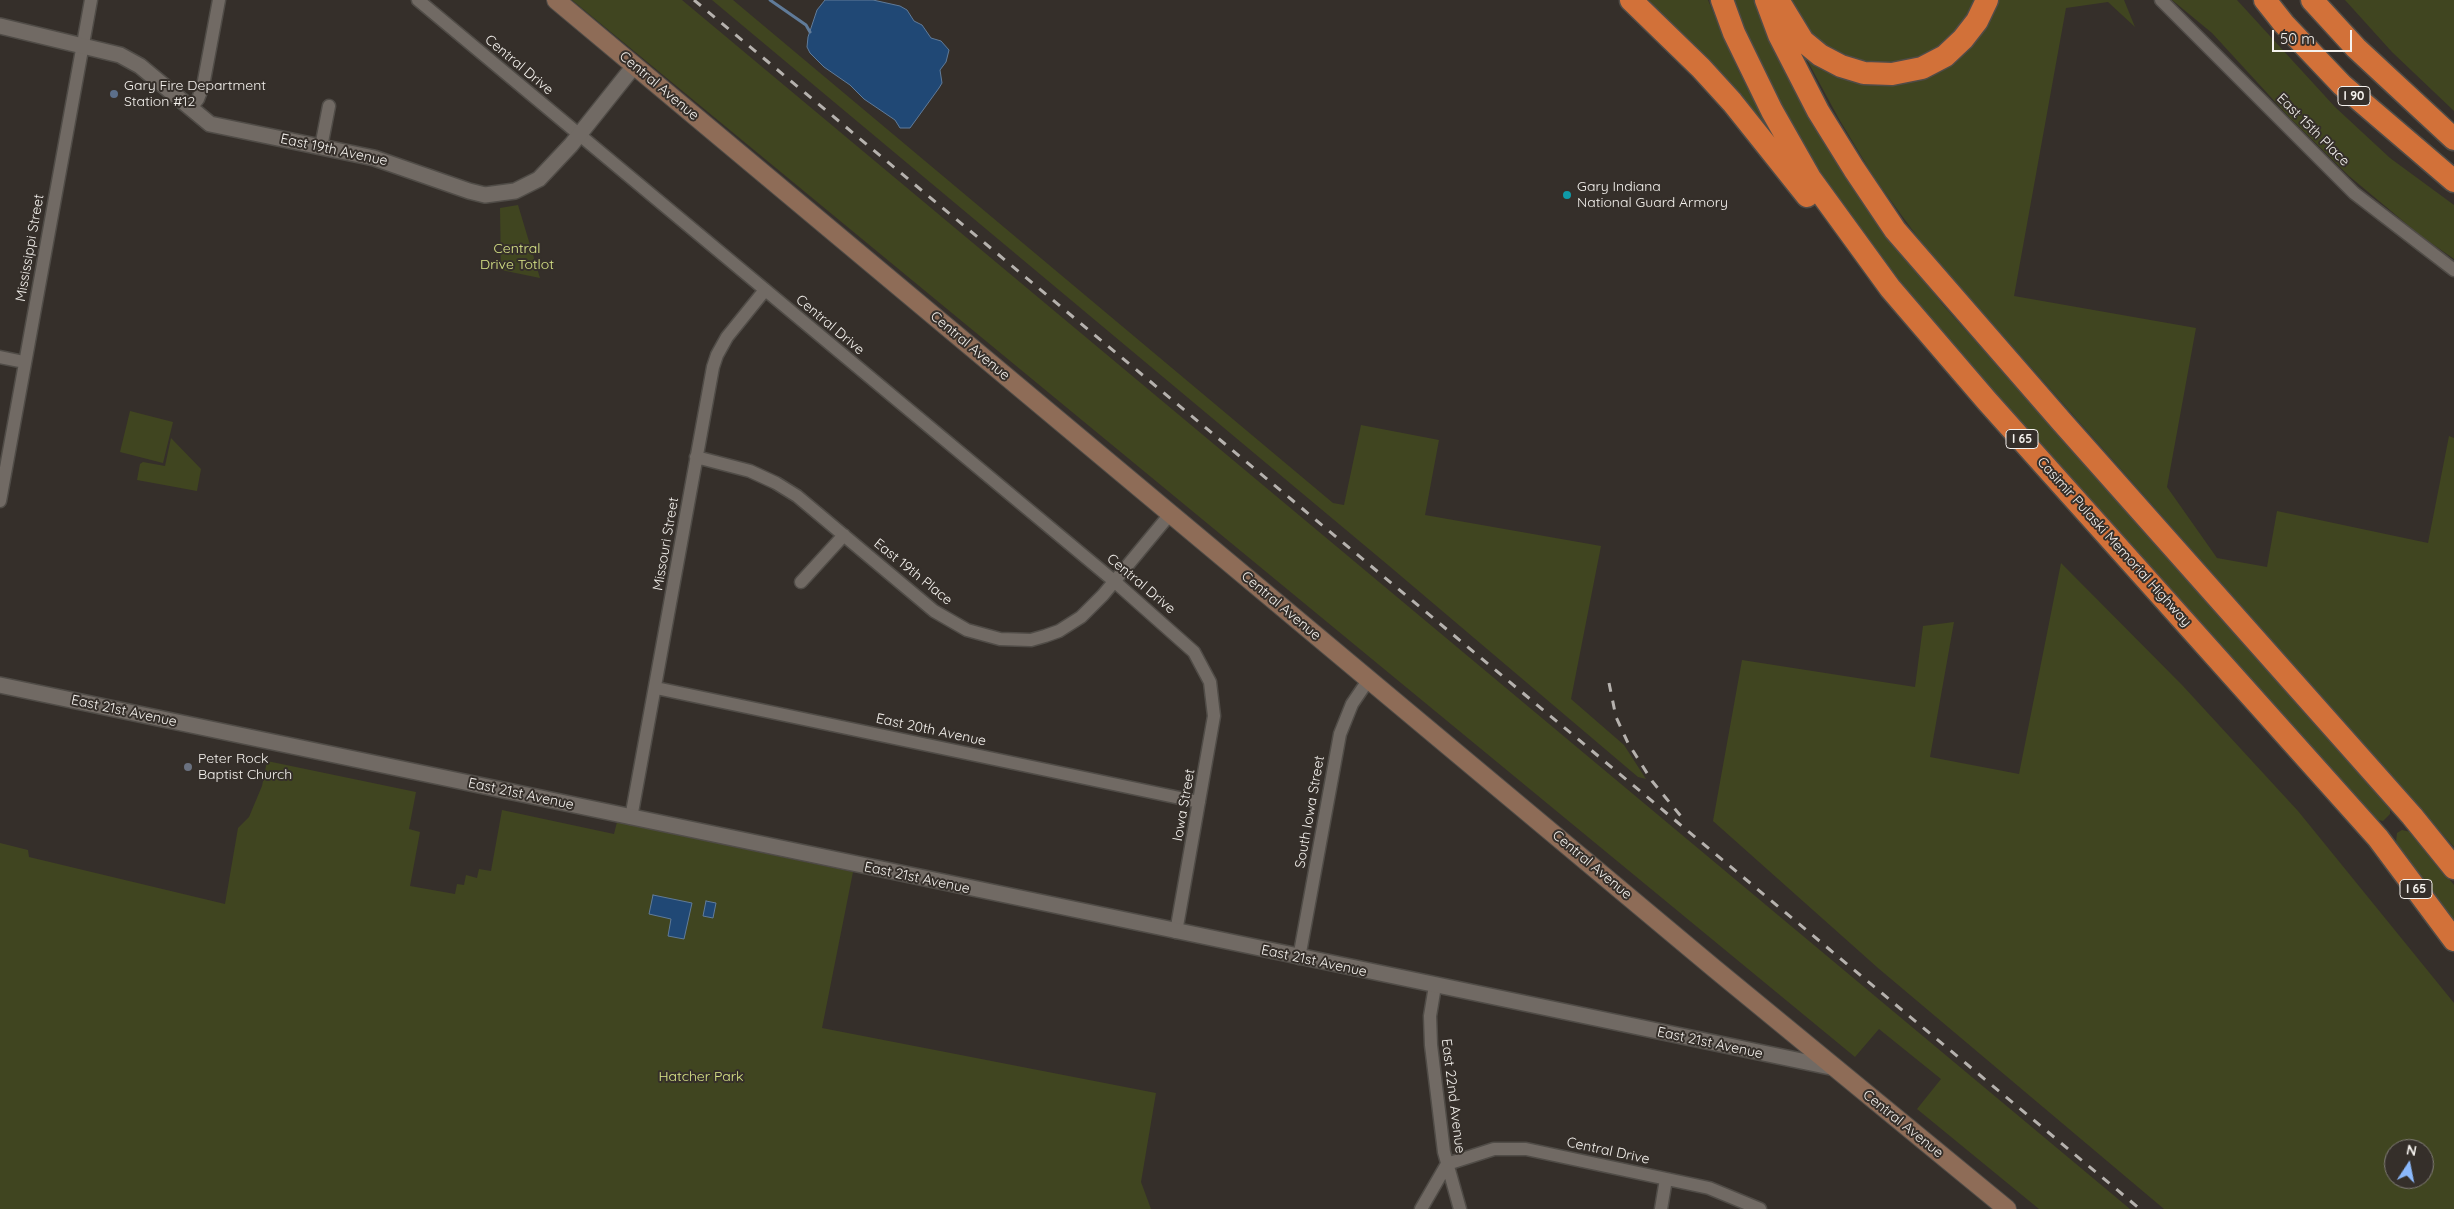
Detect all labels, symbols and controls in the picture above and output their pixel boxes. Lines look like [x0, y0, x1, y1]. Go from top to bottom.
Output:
scale bar [2274, 20, 2354, 52]
text: 50 m [2280, 29, 2315, 48]
street label: Central Drive [481, 31, 557, 99]
street label: Central Avenue [616, 48, 702, 124]
place label: Gary Fire Department Station #12 [124, 78, 266, 110]
road number: I 90 [2338, 86, 2370, 105]
marker: Gary Fire Department Station #12 [108, 88, 120, 100]
street label: East 15th Place [2273, 90, 2353, 170]
street label: East 19th Avenue [279, 130, 389, 170]
place label: Gary Indiana National Guard Armory [1577, 179, 1728, 212]
marker: Gary Indiana National Guard Armory [1561, 189, 1573, 201]
street label: Mississippi Street [12, 193, 48, 303]
park label: Central Drive Totlot [480, 241, 554, 274]
street label: Central Drive [792, 291, 868, 359]
street label: Central Avenue [927, 308, 1013, 384]
road number: I 65 [2006, 429, 2038, 448]
street label: Casimir Pulaski Memorial Highway [2033, 454, 2195, 630]
street label: Missouri Street [650, 496, 682, 592]
street label: East 19th Place [870, 535, 956, 609]
street label: Central Drive [1103, 550, 1179, 618]
street label: Central Avenue [1238, 568, 1324, 644]
street label: East 21st Avenue [70, 692, 178, 730]
street label: East 20th Avenue [874, 710, 988, 750]
place label: Peter Rock Baptist Church [198, 751, 292, 784]
street label: South Iowa Street [1292, 754, 1328, 870]
marker: Peter Rock Baptist Church [182, 761, 194, 773]
street label: Iowa Street [1169, 768, 1199, 842]
street label: East 21st Avenue [467, 775, 575, 813]
street label: Central Avenue [1549, 827, 1635, 903]
street label: East 21st Avenue [863, 859, 971, 897]
road number: I 65 [2400, 880, 2432, 899]
street label: East 21st Avenue [1260, 942, 1368, 980]
street label: East 21st Avenue [1656, 1024, 1764, 1062]
street label: East 22nd Avenue [1438, 1038, 1468, 1154]
park label: Hatcher Park [658, 1069, 744, 1085]
street label: Central Avenue [1859, 1086, 1947, 1162]
street label: Central Drive [1565, 1134, 1651, 1168]
north arrow [2384, 1139, 2434, 1189]
text: N [2405, 1140, 2418, 1160]

